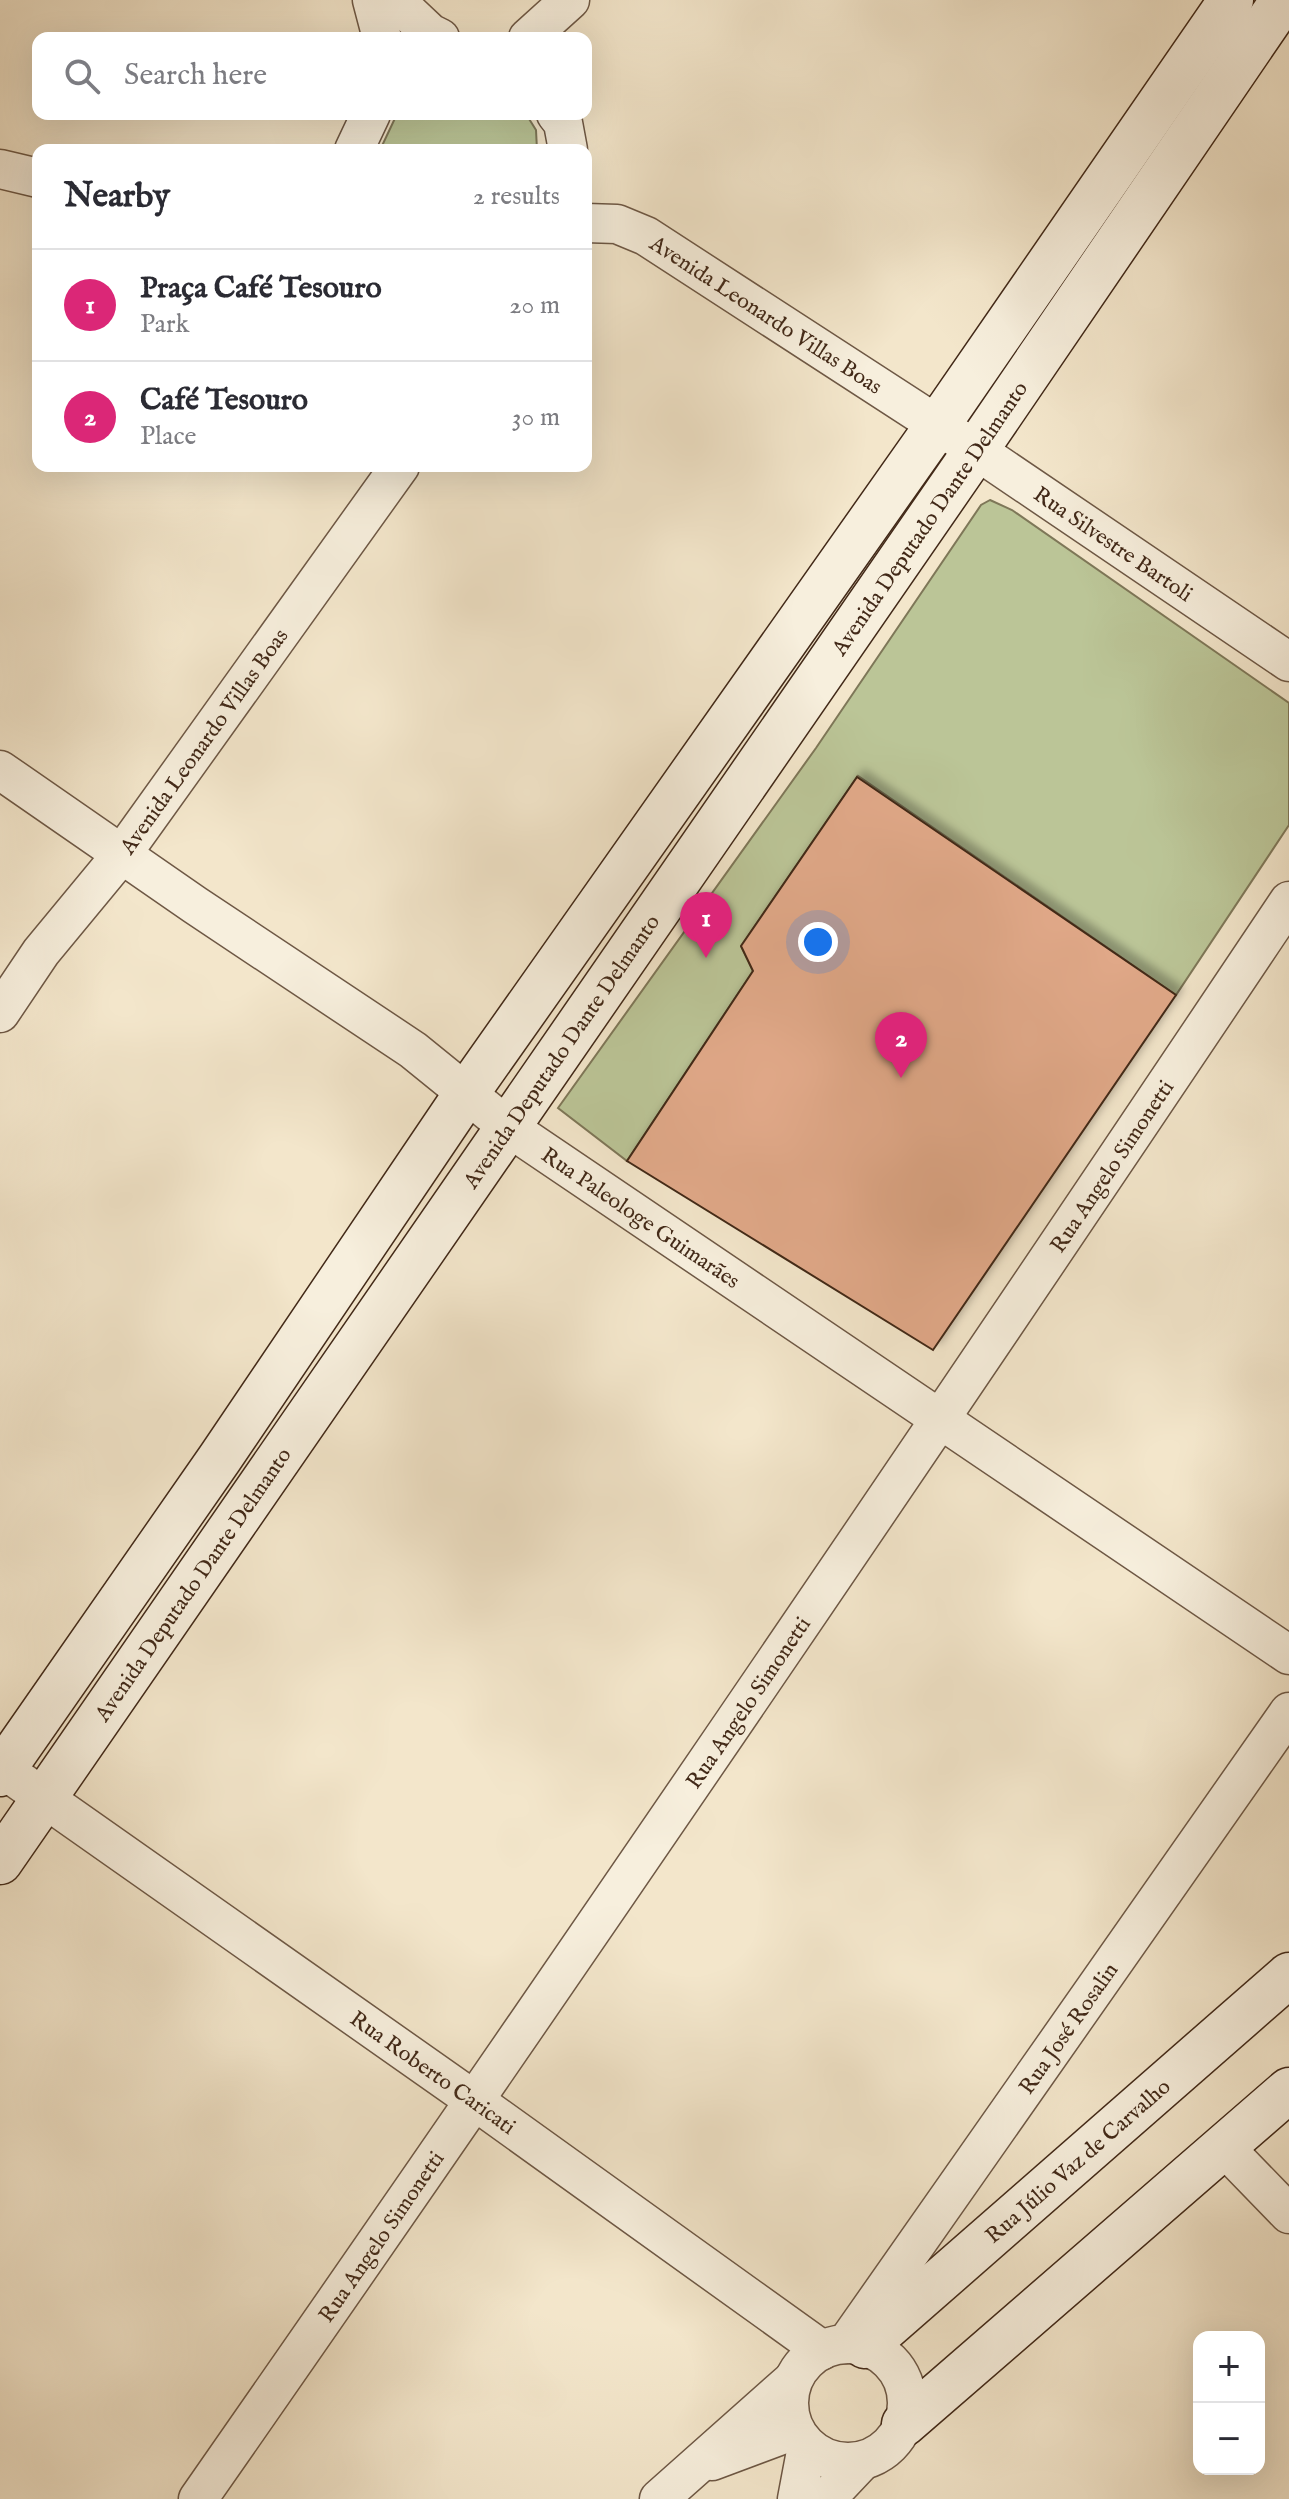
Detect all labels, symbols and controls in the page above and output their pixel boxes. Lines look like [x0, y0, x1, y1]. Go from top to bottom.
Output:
search box [32, 32, 592, 120]
icon: search [60, 54, 104, 98]
text: Search here [124, 57, 267, 95]
text: Nearby [64, 175, 170, 218]
text: 2 results [473, 180, 560, 213]
street label: Avenida Leonardo Villas Boas [643, 230, 887, 401]
text: Praça Café Tesouro [140, 270, 382, 308]
text: 1 [85, 289, 95, 322]
text: 20 m [509, 289, 560, 322]
text: Park [140, 308, 189, 341]
street label: Avenida Deputado Dante Delmanto [826, 376, 1035, 662]
text: Café Tesouro [140, 382, 308, 420]
text: 2 [84, 401, 96, 434]
text: 30 m [512, 401, 560, 434]
text: Place [140, 420, 196, 453]
street label: Rua Silvestre Bartoli [1027, 481, 1198, 609]
street label: Avenida Leonardo Villas Boas [114, 623, 295, 861]
pin: 1 [680, 892, 732, 958]
street label: Avenida Deputado Dante Delmanto [457, 909, 667, 1195]
your location [798, 922, 838, 962]
pin: 2 [875, 1012, 927, 1078]
street label: Rua Angelo Simonetti [1045, 1075, 1181, 1259]
street label: Rua Paleologe Guimarães [535, 1142, 745, 1296]
street label: Avenida Deputado Dante Delmanto [89, 1443, 298, 1728]
street label: Rua Angelo Simonetti [681, 1612, 818, 1795]
street label: Rua José Rosalin [1013, 1957, 1125, 2100]
street label: Rua Roberto Caricati [344, 2006, 521, 2142]
street label: Rua Júlio Vaz de Carvalho [980, 2073, 1177, 2250]
street label: Rua Angelo Simonetti [313, 2146, 451, 2328]
map controls [1193, 2331, 1265, 2475]
button: + [1193, 2331, 1265, 2403]
button: − [1193, 2403, 1265, 2475]

